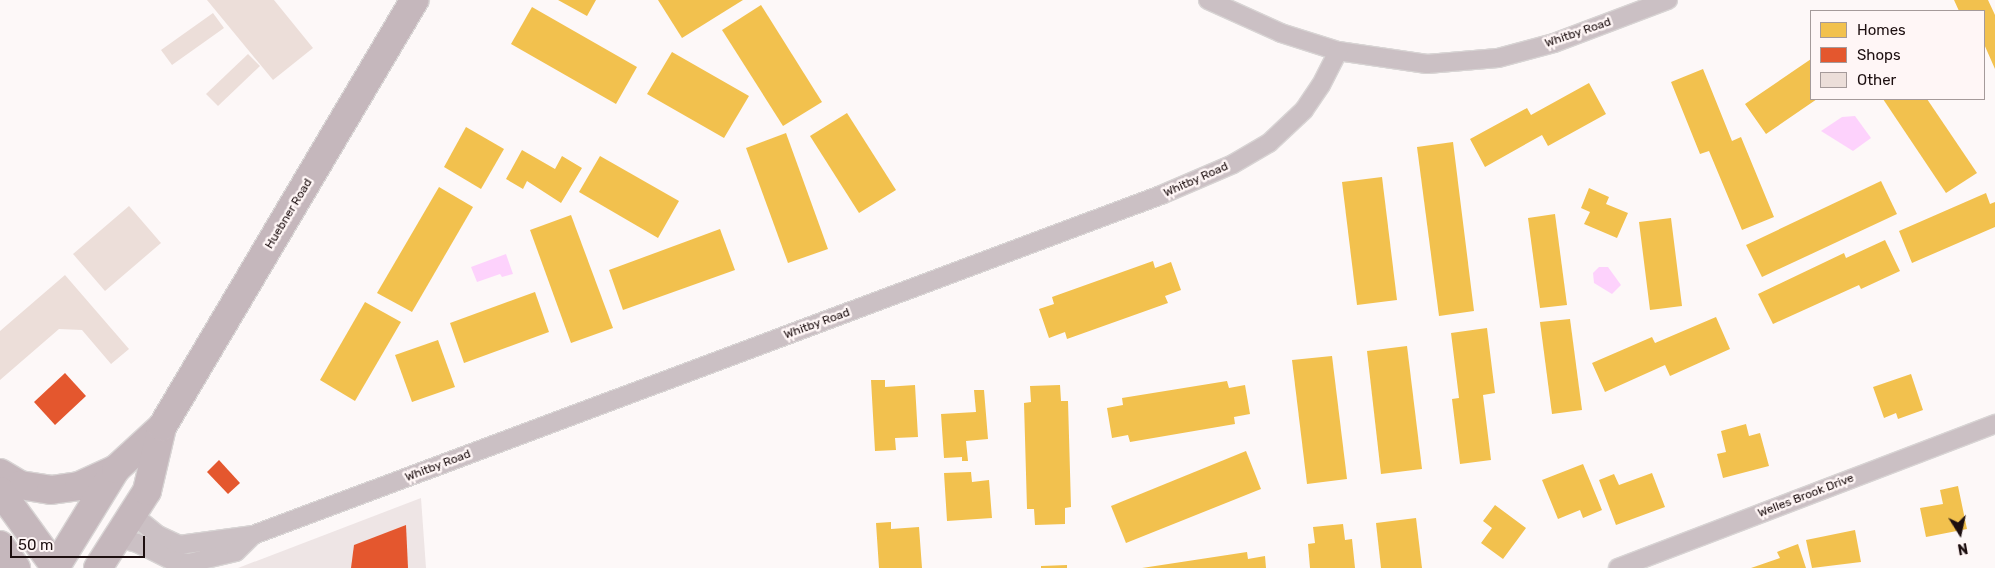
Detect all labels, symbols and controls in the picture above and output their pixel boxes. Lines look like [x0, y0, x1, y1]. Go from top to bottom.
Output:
legend [1810, 10, 1985, 100]
street label: Whitby Road [1543, 15, 1613, 51]
text: Homes [1857, 21, 1906, 39]
text: Shops [1857, 46, 1901, 64]
text: Other [1857, 71, 1896, 89]
street label: Whitby Road [1161, 159, 1231, 201]
street label: Huebner Road [262, 176, 316, 252]
street label: Whitby Road [782, 305, 852, 343]
street label: Whitby Road [403, 447, 473, 485]
street label: Welles Brook Drive [1756, 471, 1856, 521]
north arrow [1935, 508, 1985, 558]
scale bar [12, 526, 148, 558]
text: 50 m [18, 536, 53, 554]
text: N [1956, 539, 1969, 558]

